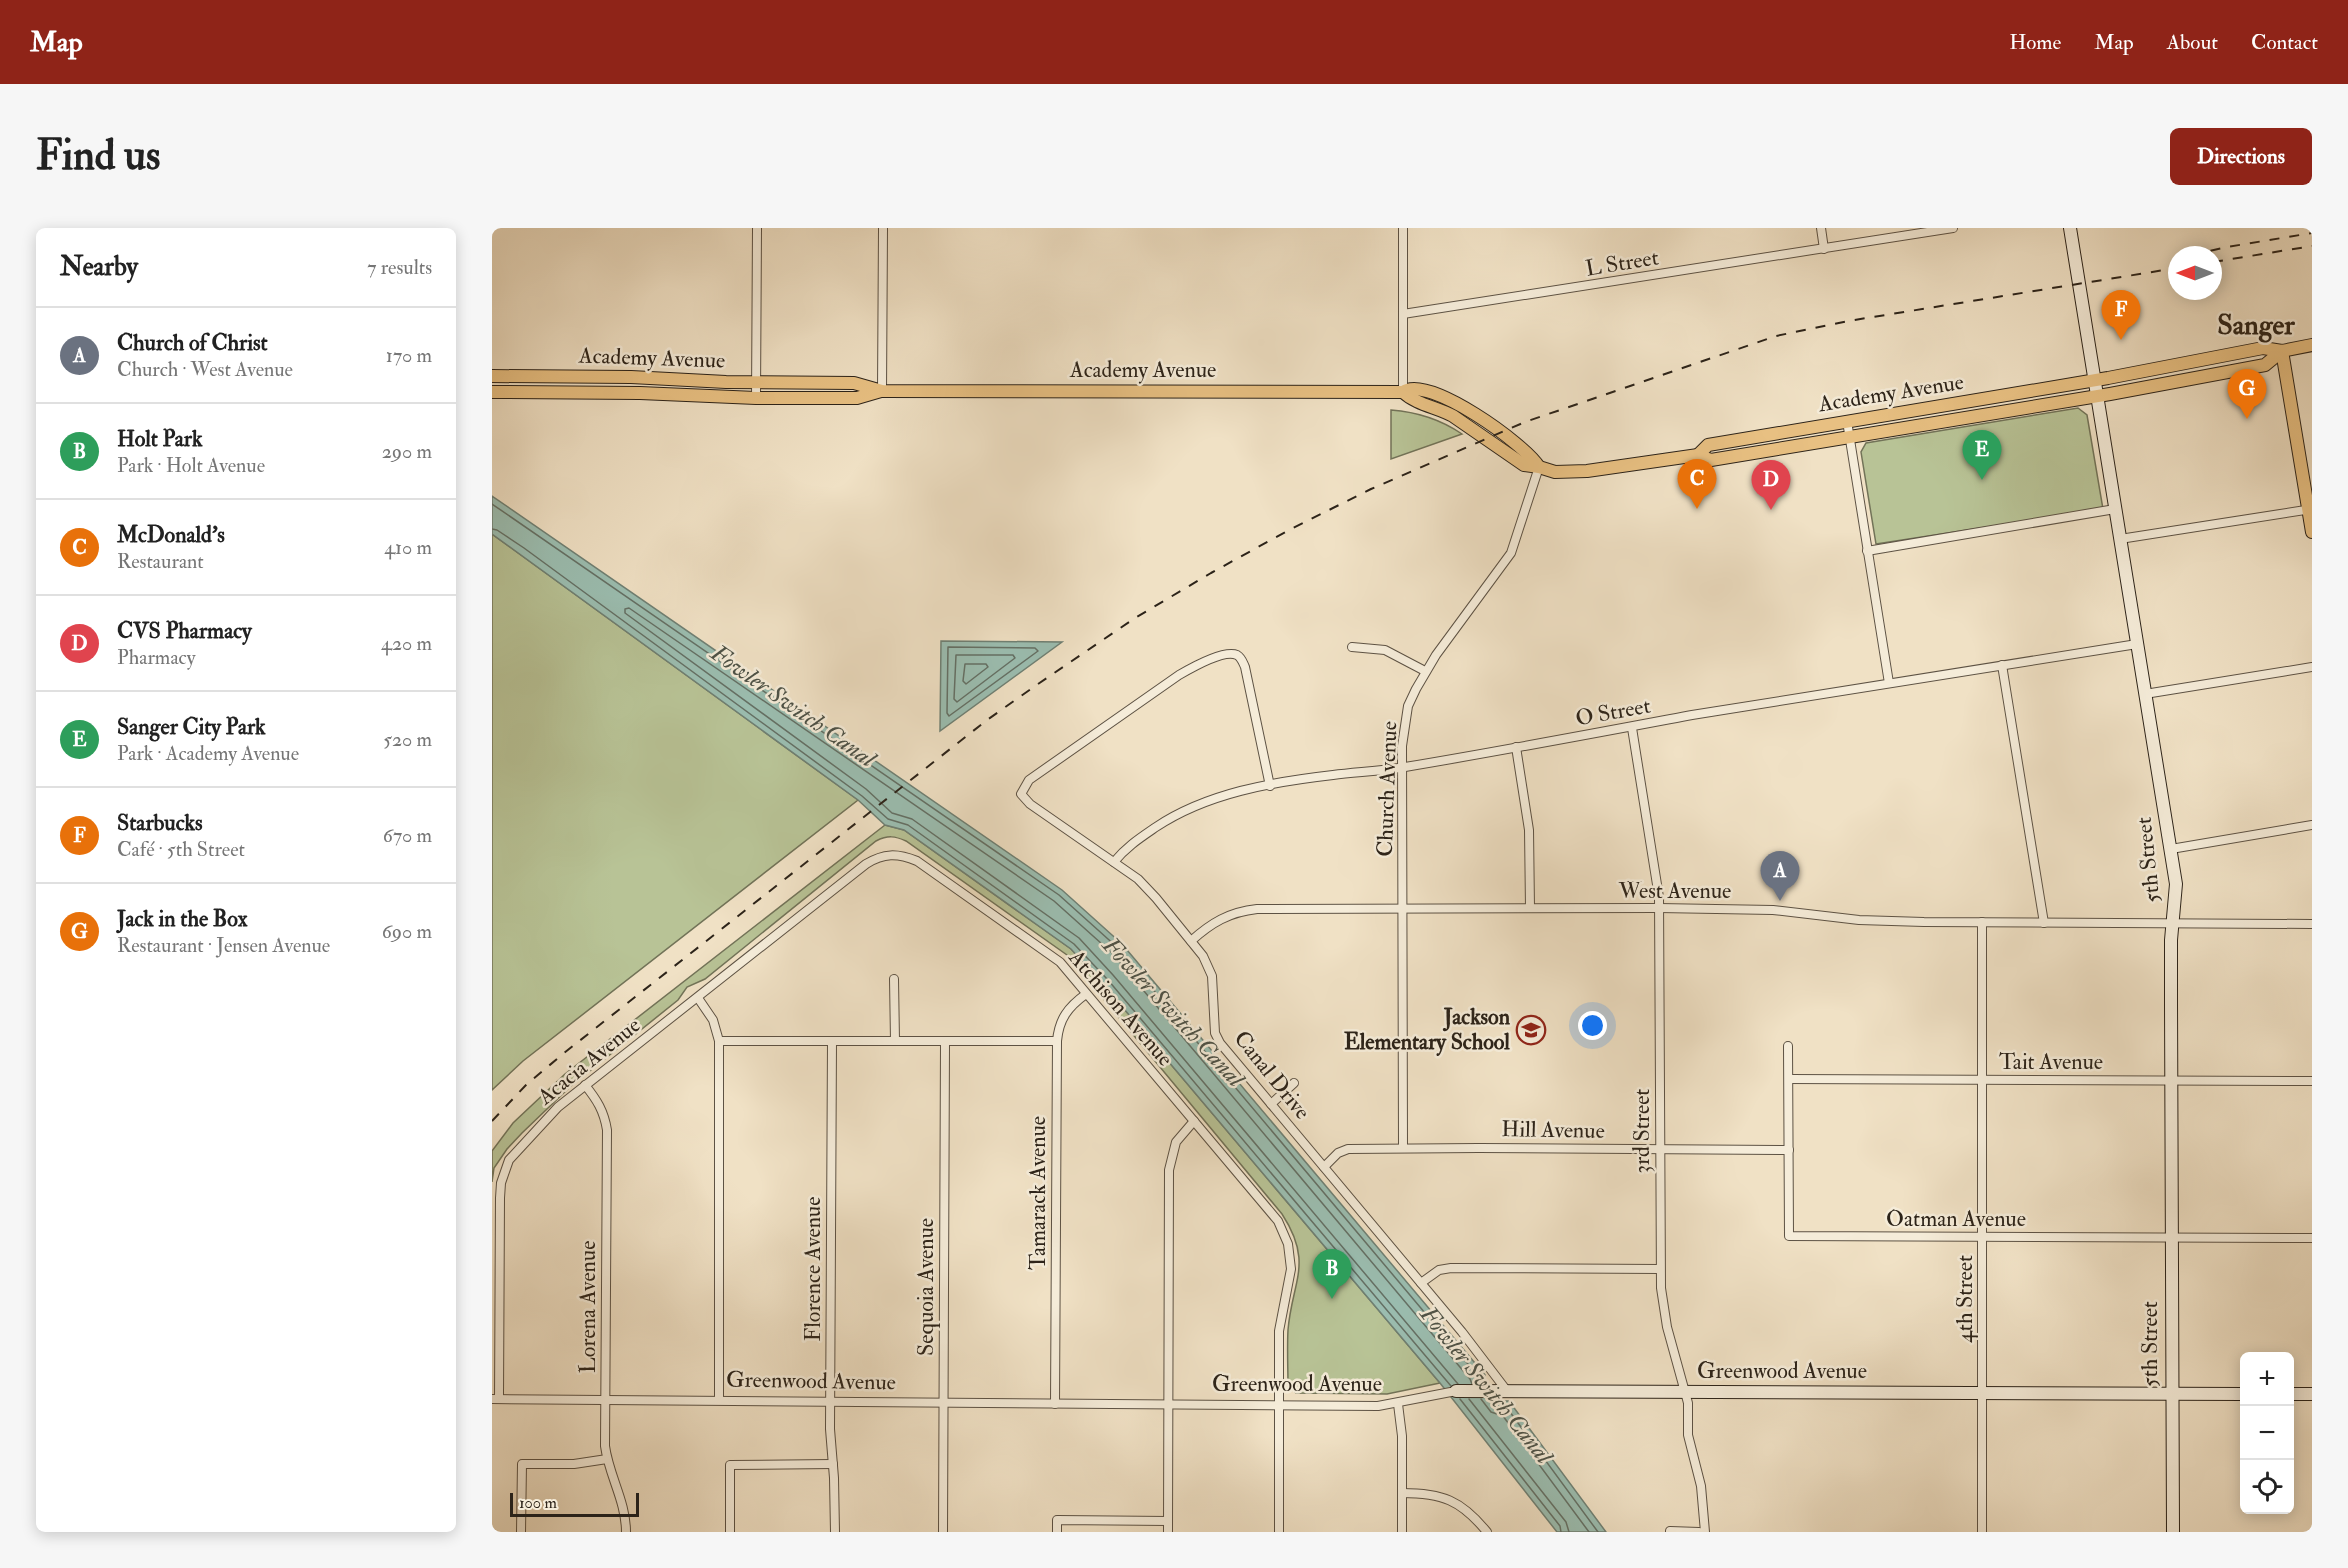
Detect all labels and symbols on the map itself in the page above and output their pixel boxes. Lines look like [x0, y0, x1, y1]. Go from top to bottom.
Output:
street label: L Street [1583, 243, 1661, 283]
north arrow [2168, 246, 2222, 300]
pin: F [2102, 291, 2140, 340]
district label: Sanger [2217, 308, 2295, 343]
street label: Academy Avenue [577, 341, 726, 375]
street label: Academy Avenue [1069, 356, 1216, 384]
street label: Academy Avenue [1815, 368, 1966, 418]
pin: G [2228, 370, 2266, 419]
pin: E [1962, 430, 2002, 480]
pin: C [1678, 460, 1716, 509]
pin: D [1752, 460, 1790, 510]
water label: Fowler Switch Canal [704, 637, 883, 776]
street label: O Street [1573, 692, 1653, 732]
street label: Church Avenue [1371, 721, 1403, 857]
street label: 5th Street [2130, 816, 2166, 904]
pin: A [1760, 852, 1800, 901]
street label: West Avenue [1618, 877, 1731, 905]
water label: Fowler Switch Canal [1095, 930, 1252, 1095]
street label: Atchison Avenue [1062, 943, 1179, 1072]
place label: Jackson Elementary School [1344, 1003, 1511, 1057]
street label: Acacia Avenue [531, 1011, 646, 1112]
your location [1578, 1011, 1607, 1040]
school or university icon: Jackson Elementary School [1515, 1014, 1547, 1046]
street label: Canal Drive [1228, 1025, 1316, 1125]
street label: Tait Avenue [1999, 1048, 2103, 1076]
street label: 3rd Street [1628, 1089, 1656, 1174]
street label: Hill Avenue [1501, 1115, 1605, 1145]
street label: Tamarack Avenue [1024, 1116, 1052, 1270]
street label: Florence Avenue [799, 1197, 827, 1341]
street label: Oatman Avenue [1886, 1205, 2026, 1233]
street label: Sequoia Avenue [912, 1218, 940, 1356]
street label: Lorena Avenue [574, 1241, 602, 1373]
pin: B [1312, 1250, 1352, 1299]
street label: 4th Street [1951, 1255, 1979, 1343]
water label: Fowler Switch Canal [1412, 1299, 1561, 1472]
street label: 5th Street [2136, 1301, 2164, 1387]
street label: Greenwood Avenue [1697, 1357, 1867, 1385]
street label: Greenwood Avenue [726, 1366, 896, 1396]
street label: Greenwood Avenue [1212, 1370, 1382, 1398]
scale bar [510, 1490, 639, 1518]

